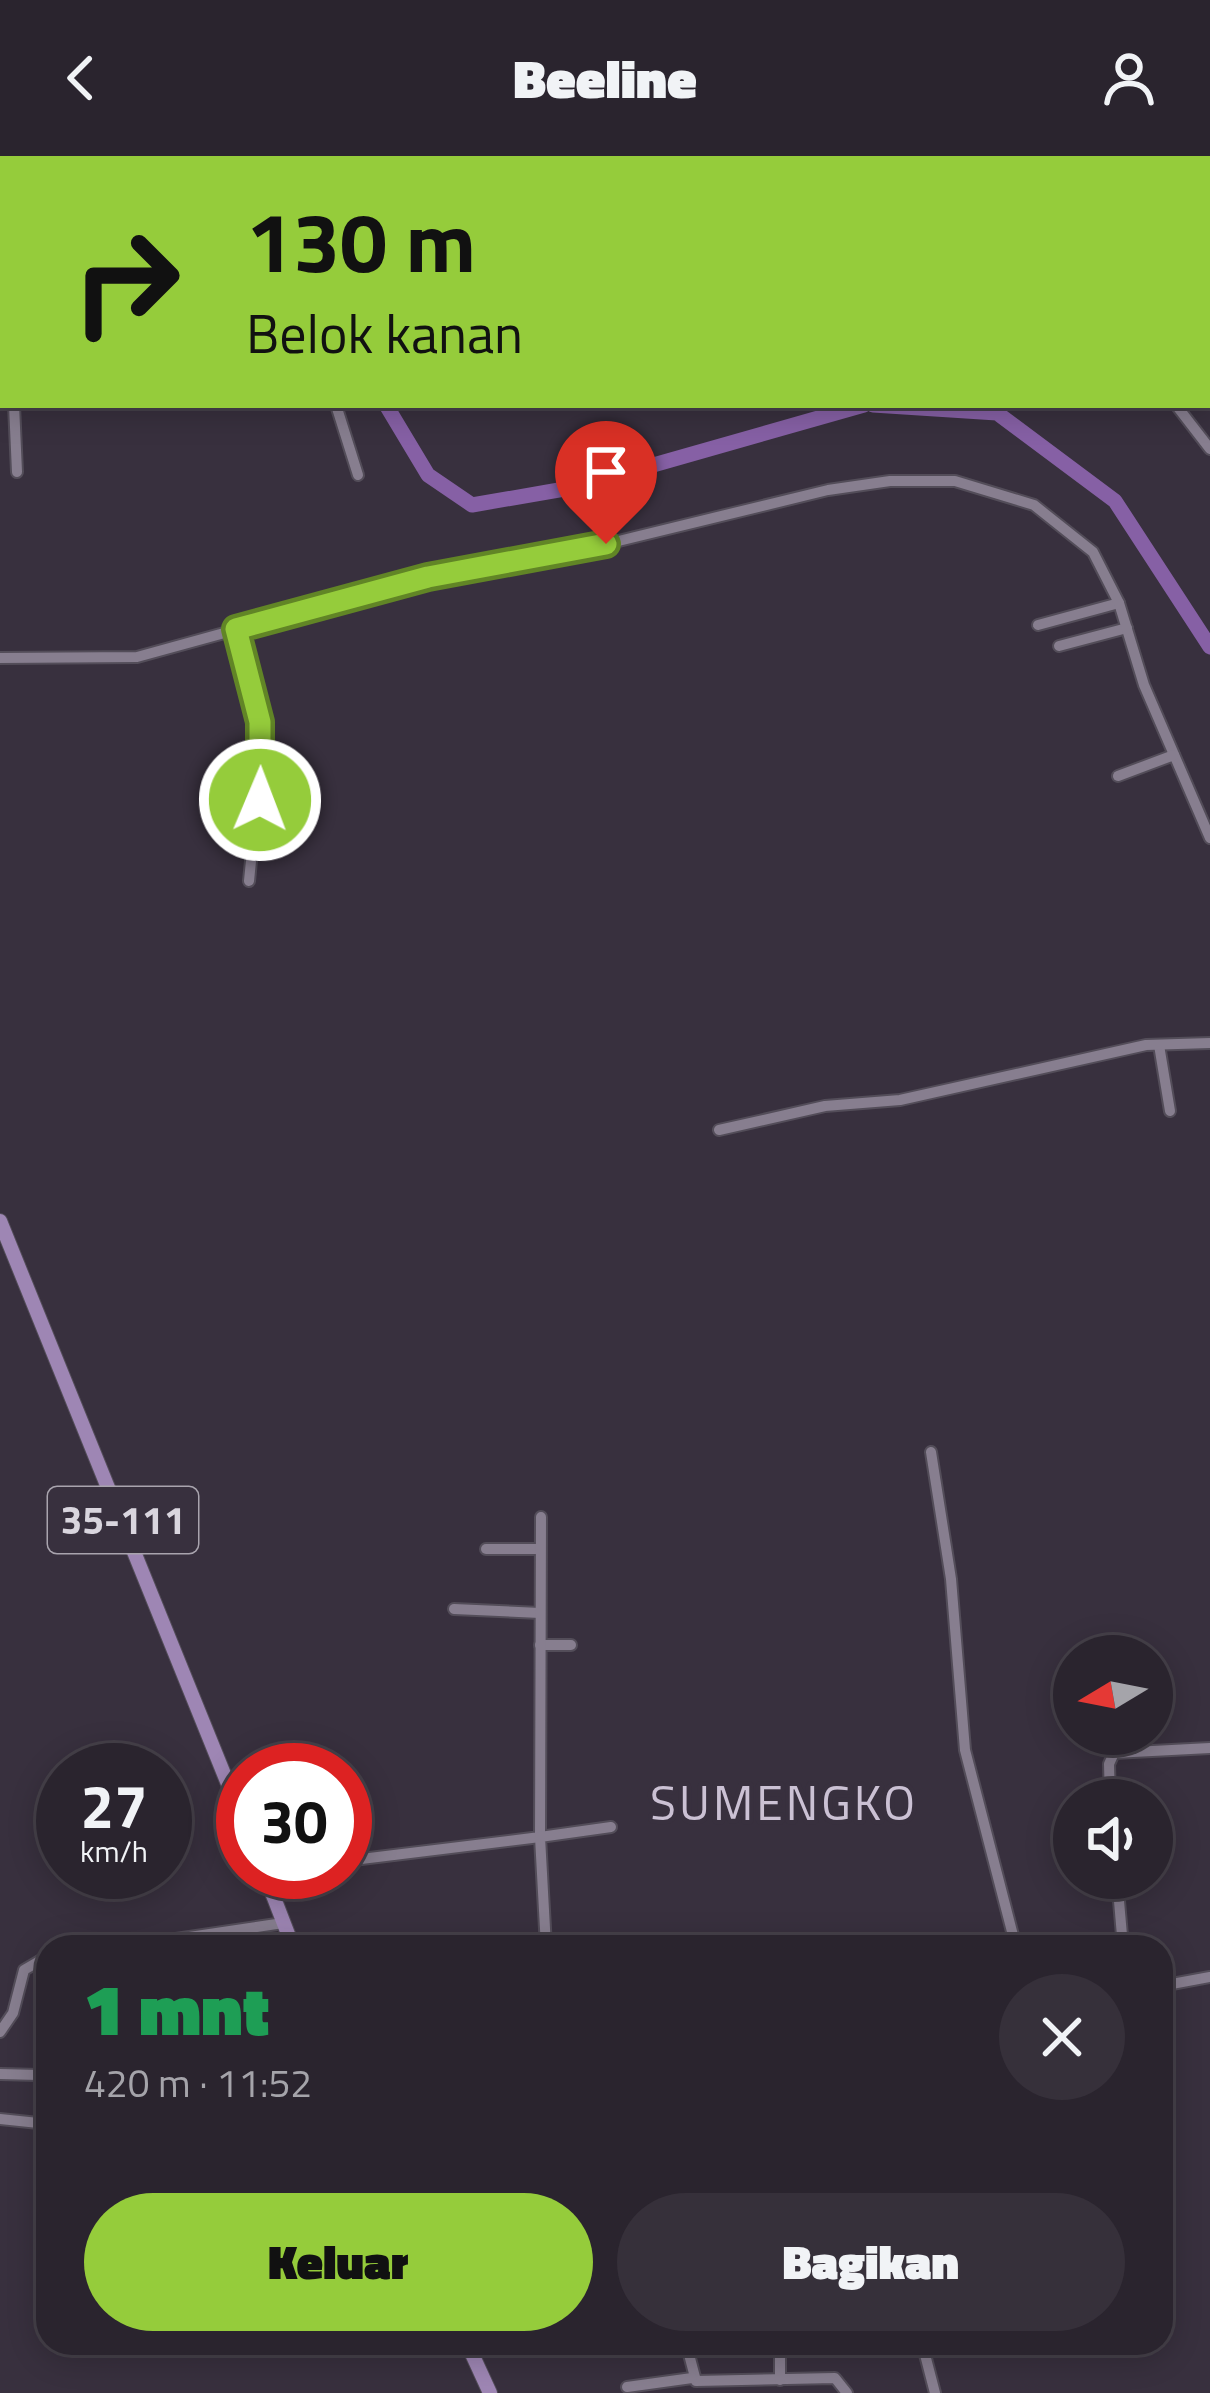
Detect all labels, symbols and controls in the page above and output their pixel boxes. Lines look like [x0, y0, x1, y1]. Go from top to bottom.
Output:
text: Beeline [513, 37, 697, 119]
icon: back [48, 45, 114, 111]
icon: person [1096, 45, 1162, 111]
text: 130 m [246, 177, 476, 305]
icon: right [48, 204, 204, 360]
text: Belok kanan [246, 292, 523, 374]
pin [555, 421, 657, 544]
icon: arrive [573, 439, 639, 505]
position arrow [197, 737, 323, 863]
road number: 35-111 [48, 1487, 198, 1553]
north arrow [1053, 1635, 1173, 1755]
map controls [1053, 1635, 1173, 1899]
speed limit sign: 30 [216, 1743, 372, 1899]
text: 27 [80, 1760, 148, 1851]
district label: SUMENGKO [650, 1766, 918, 1839]
button: sound [1053, 1779, 1173, 1899]
text: km/h [80, 1828, 148, 1874]
text: 1 mnt [84, 1953, 269, 2063]
button: close [999, 1974, 1125, 2100]
text: 420 m · 11:52 [84, 2053, 312, 2112]
button: Keluar [84, 2193, 593, 2331]
button: Bagikan [617, 2193, 1125, 2331]

